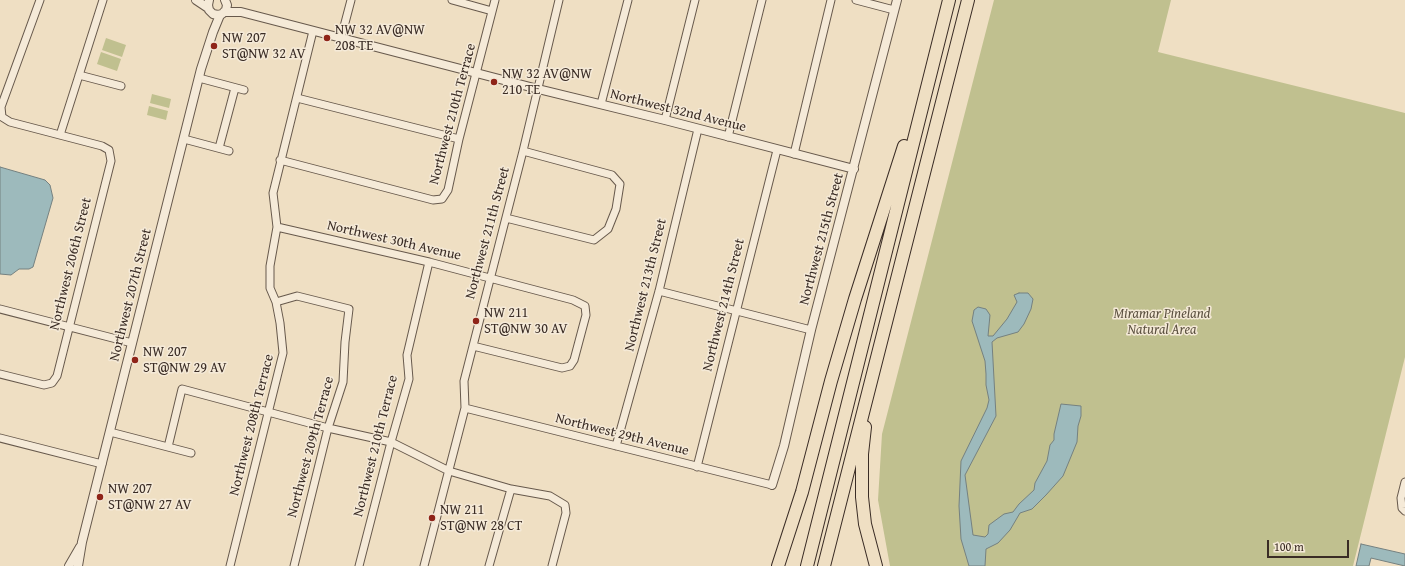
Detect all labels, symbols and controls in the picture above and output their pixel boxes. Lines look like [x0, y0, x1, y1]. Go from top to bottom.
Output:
place label: NW 32 AV@NW 208 TE [335, 22, 425, 54]
place label: NW 207 ST@NW 32 AV [222, 30, 306, 62]
marker: NW 32 AV@NW 208 TE [322, 33, 332, 43]
marker: NW 207 ST@NW 32 AV [209, 41, 219, 51]
street label: Northwest 210th Terrace [426, 42, 480, 186]
place label: NW 32 AV@NW 210 TE [502, 66, 592, 98]
marker: NW 32 AV@NW 210 TE [489, 77, 499, 87]
street label: Northwest 32nd Avenue [608, 86, 748, 136]
street label: Northwest 211th Street [462, 165, 514, 301]
street label: Northwest 215th Street [796, 171, 848, 307]
street label: Northwest 206th Street [46, 196, 96, 332]
street label: Northwest 30th Avenue [325, 217, 463, 265]
street label: Northwest 213th Street [621, 217, 671, 353]
street label: Northwest 207th Street [106, 227, 156, 363]
street label: Northwest 214th Street [699, 237, 749, 373]
place label: NW 211 ST@NW 30 AV [484, 305, 568, 338]
park label: Miramar Pineland Natural Area [1114, 306, 1210, 338]
marker: NW 211 ST@NW 30 AV [471, 316, 481, 326]
place label: NW 207 ST@NW 29 AV [143, 344, 227, 376]
street label: Northwest 208th Terrace [226, 352, 278, 498]
marker: NW 207 ST@NW 29 AV [130, 355, 140, 365]
street label: Northwest 210th Terrace [350, 373, 402, 519]
street label: Northwest 209th Terrace [284, 375, 338, 519]
street label: Northwest 29th Avenue [553, 410, 691, 460]
place label: NW 207 ST@NW 27 AV [108, 481, 192, 514]
marker: NW 207 ST@NW 27 AV [95, 492, 105, 502]
place label: NW 211 ST@NW 28 CT [440, 502, 522, 534]
marker: NW 211 ST@NW 28 CT [427, 513, 437, 523]
scale bar [1269, 532, 1351, 558]
text: 100 m [1274, 538, 1304, 555]

